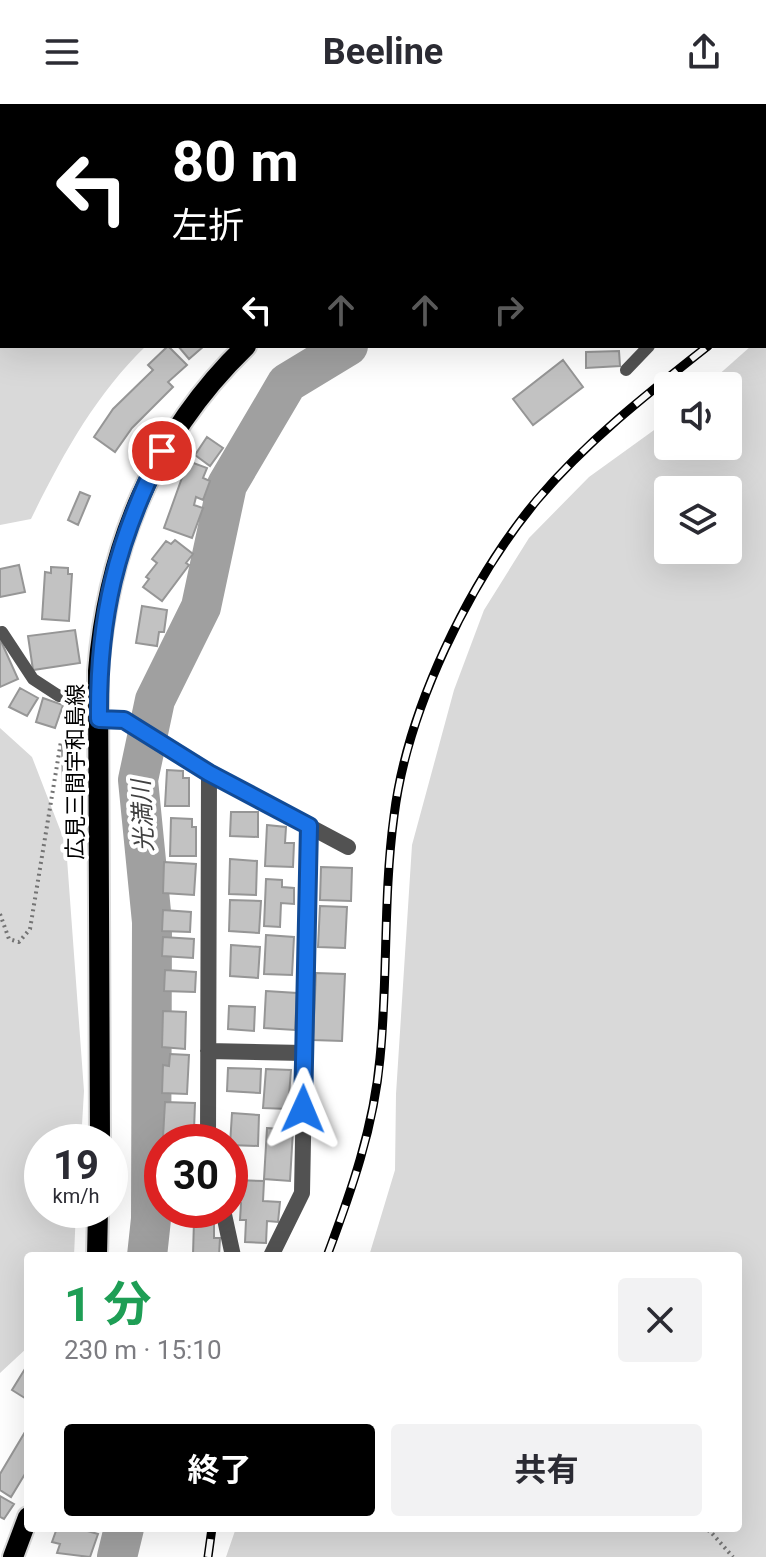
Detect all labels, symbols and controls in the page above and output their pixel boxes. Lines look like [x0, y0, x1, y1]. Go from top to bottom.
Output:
icon: menu [40, 30, 84, 74]
icon: share [682, 30, 726, 74]
text: Beeline [323, 31, 443, 73]
text: 80 m [172, 129, 299, 195]
icon: left [40, 136, 144, 240]
text: 左折 [172, 205, 244, 247]
icon: left [235, 288, 279, 332]
icon: ahead [319, 288, 363, 332]
icon: ahead [403, 288, 447, 332]
icon: right [487, 288, 531, 332]
map controls [654, 372, 742, 564]
button: sound [654, 372, 742, 460]
pin [128, 417, 196, 485]
icon: arrive [140, 429, 184, 473]
button: layers [654, 476, 742, 564]
street label: 広見三間宇和島線 [63, 684, 88, 860]
water label: 光満川 [127, 776, 159, 853]
position arrow [261, 1067, 345, 1151]
speed limit sign: 30 [144, 1124, 248, 1228]
text: 19 [53, 1142, 99, 1189]
text: km/h [53, 1184, 99, 1208]
text: 1 分 [64, 1276, 151, 1333]
button: close [618, 1278, 702, 1362]
text: 230 m · 15:10 [64, 1335, 222, 1365]
button: 終了 [64, 1424, 375, 1516]
button: 共有 [391, 1424, 702, 1516]

